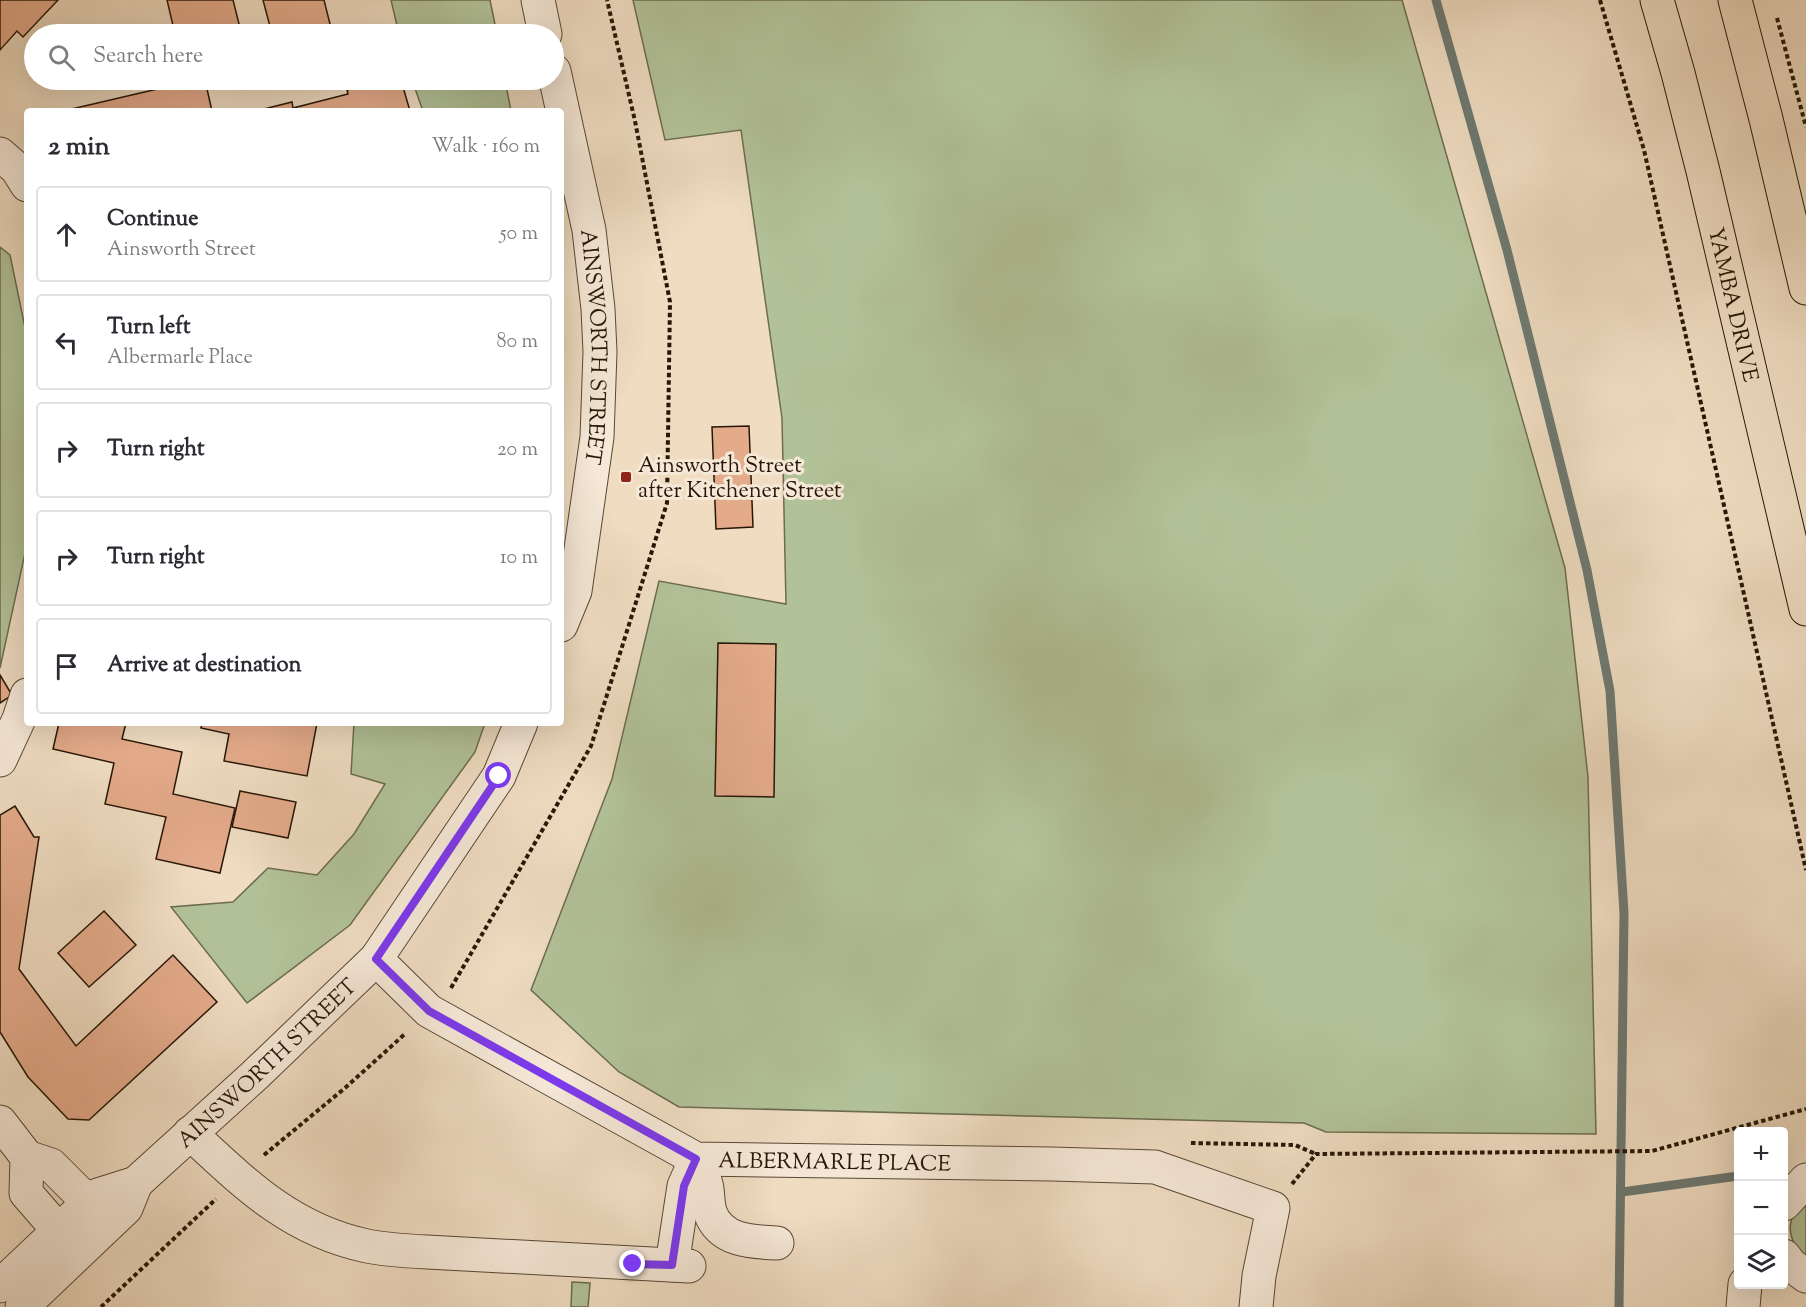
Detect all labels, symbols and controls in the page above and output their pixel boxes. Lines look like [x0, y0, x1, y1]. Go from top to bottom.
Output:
search box [24, 24, 564, 90]
icon: search [45, 41, 78, 74]
text: Search here [93, 41, 203, 73]
text: 2 min [48, 129, 110, 166]
text: Walk · 160 m [431, 133, 540, 162]
text: Continue [107, 204, 198, 236]
icon: ahead [50, 218, 83, 251]
text: 50 m [500, 220, 538, 249]
street label: YAMBA DRIVE [1698, 224, 1765, 385]
street label: AINSWORTH STREET [570, 228, 613, 467]
text: Ainsworth Street [107, 236, 256, 265]
text: Turn left [107, 312, 190, 344]
icon: left [50, 326, 83, 359]
text: 80 m [497, 328, 538, 357]
text: Albermarle Place [107, 344, 253, 373]
icon: right [50, 434, 83, 467]
text: Turn right [107, 434, 204, 466]
text: 20 m [497, 436, 538, 465]
place label: Ainsworth Street after Kitchener Street [638, 451, 842, 508]
marker: Ainsworth Street after Kitchener Street [619, 470, 633, 484]
icon: right [50, 542, 83, 575]
text: Turn right [107, 542, 204, 574]
text: 10 m [500, 544, 538, 573]
icon: arrive [50, 650, 83, 683]
text: Arrive at destination [107, 650, 302, 682]
route start [485, 762, 511, 788]
street label: AINSWORTH STREET [171, 972, 366, 1157]
map controls [1734, 1127, 1788, 1289]
button: + [1734, 1127, 1788, 1181]
street label: ALBERMARLE PLACE [718, 1146, 951, 1182]
button: − [1734, 1181, 1788, 1235]
button: layers [1734, 1235, 1788, 1289]
route end [619, 1250, 645, 1276]

